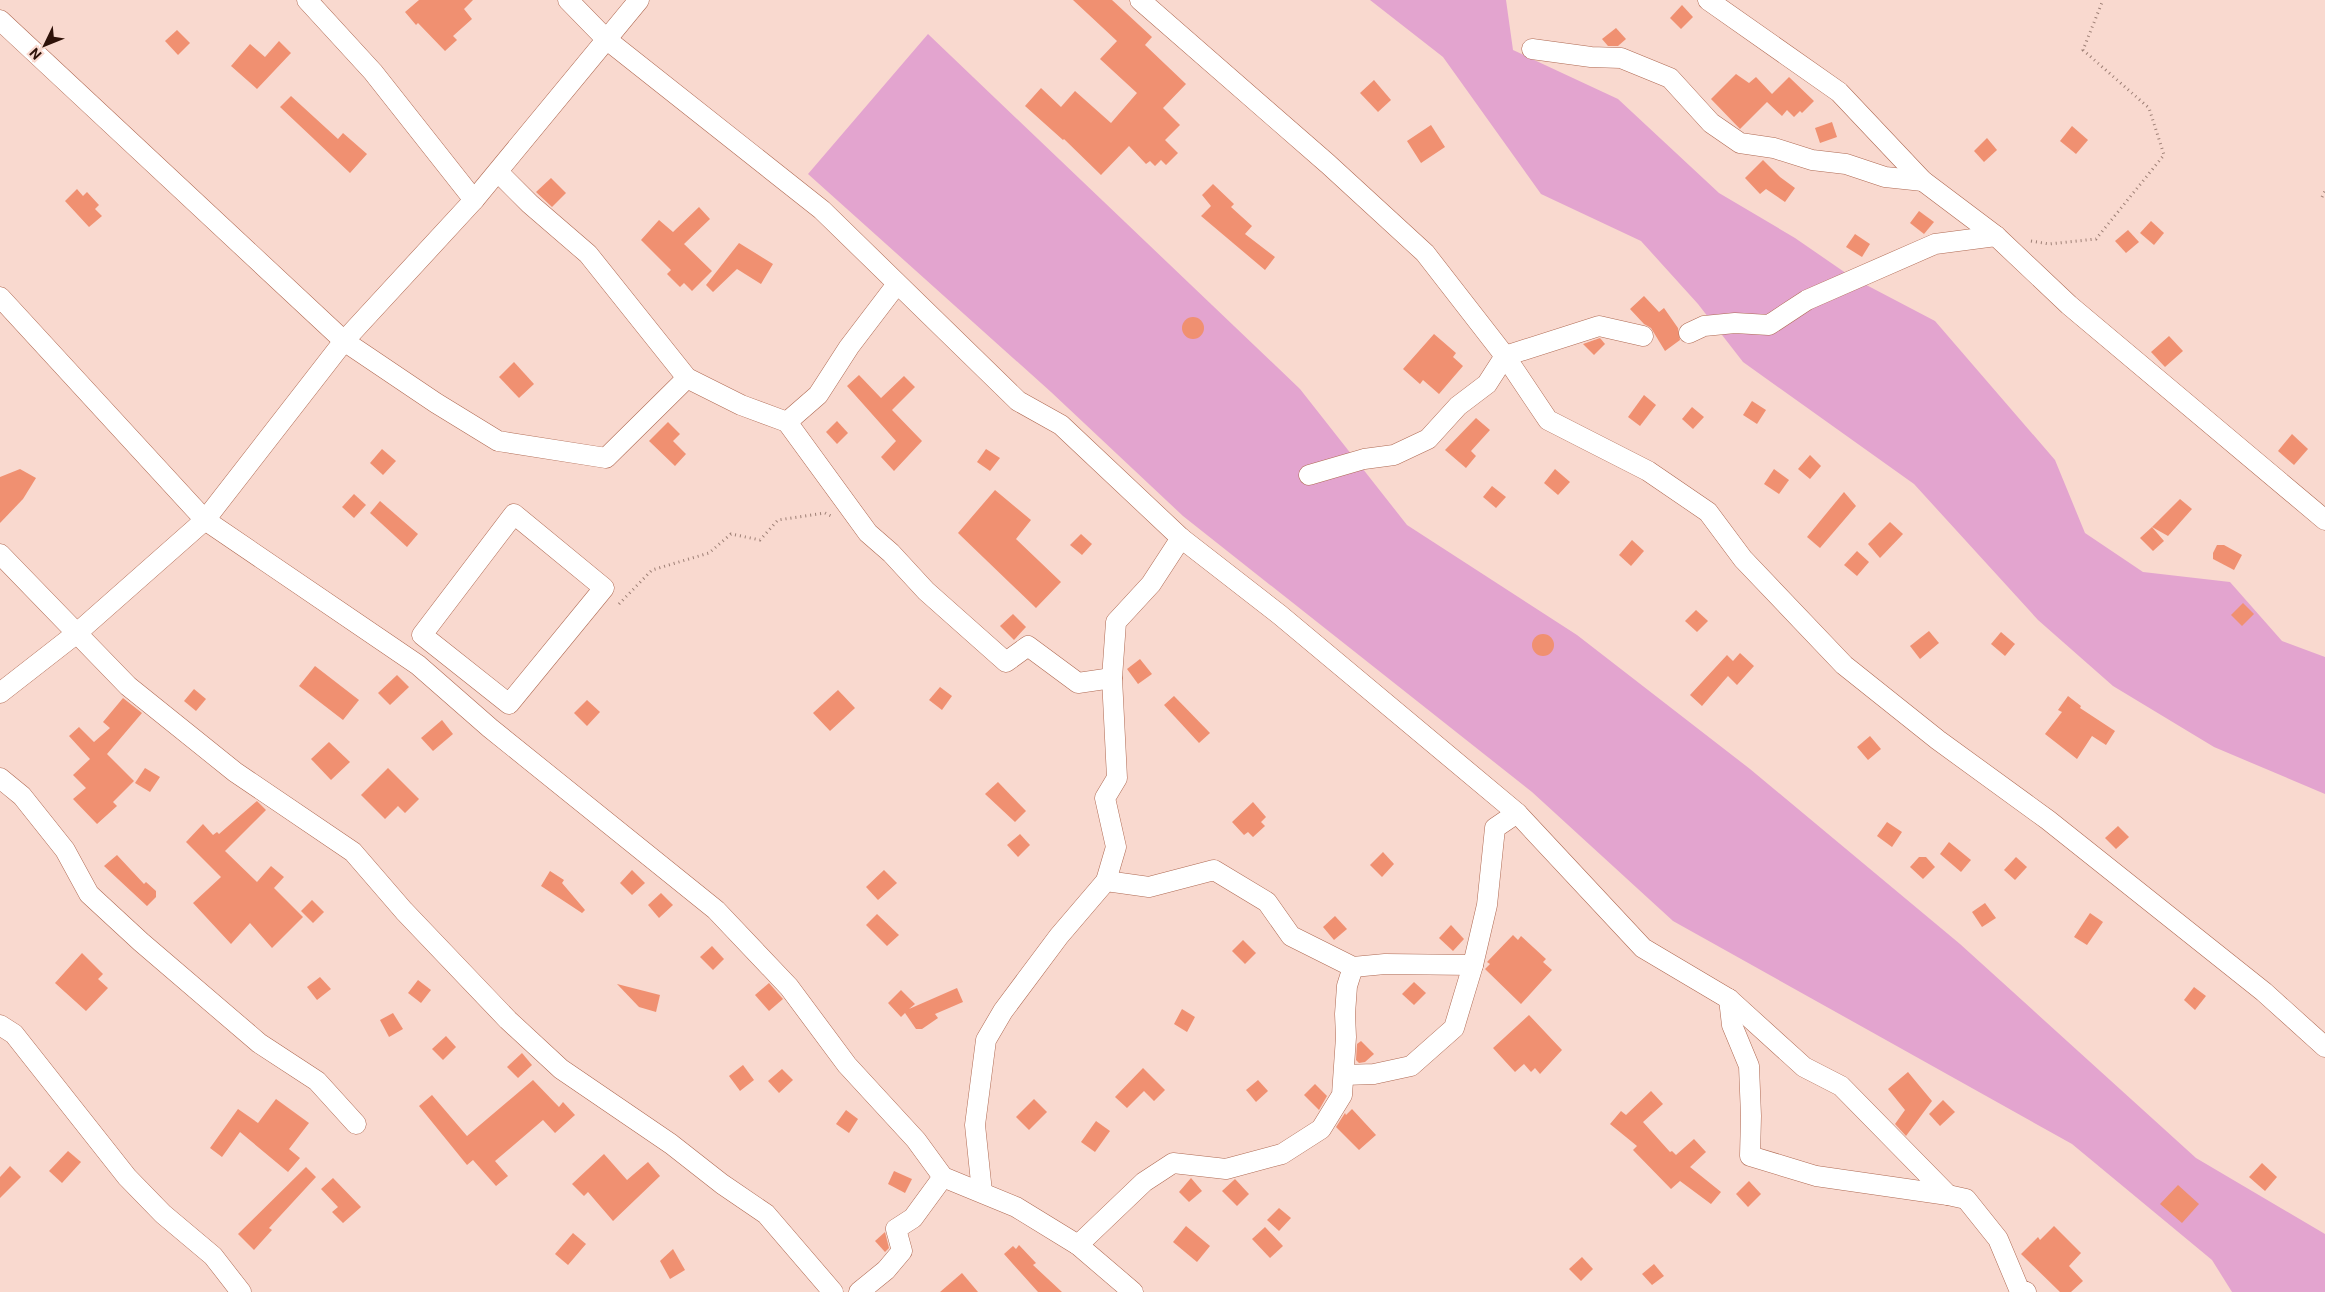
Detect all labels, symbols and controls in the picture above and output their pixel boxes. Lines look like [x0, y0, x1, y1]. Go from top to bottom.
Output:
north arrow [20, 20, 70, 70]
text: N [26, 45, 45, 63]

